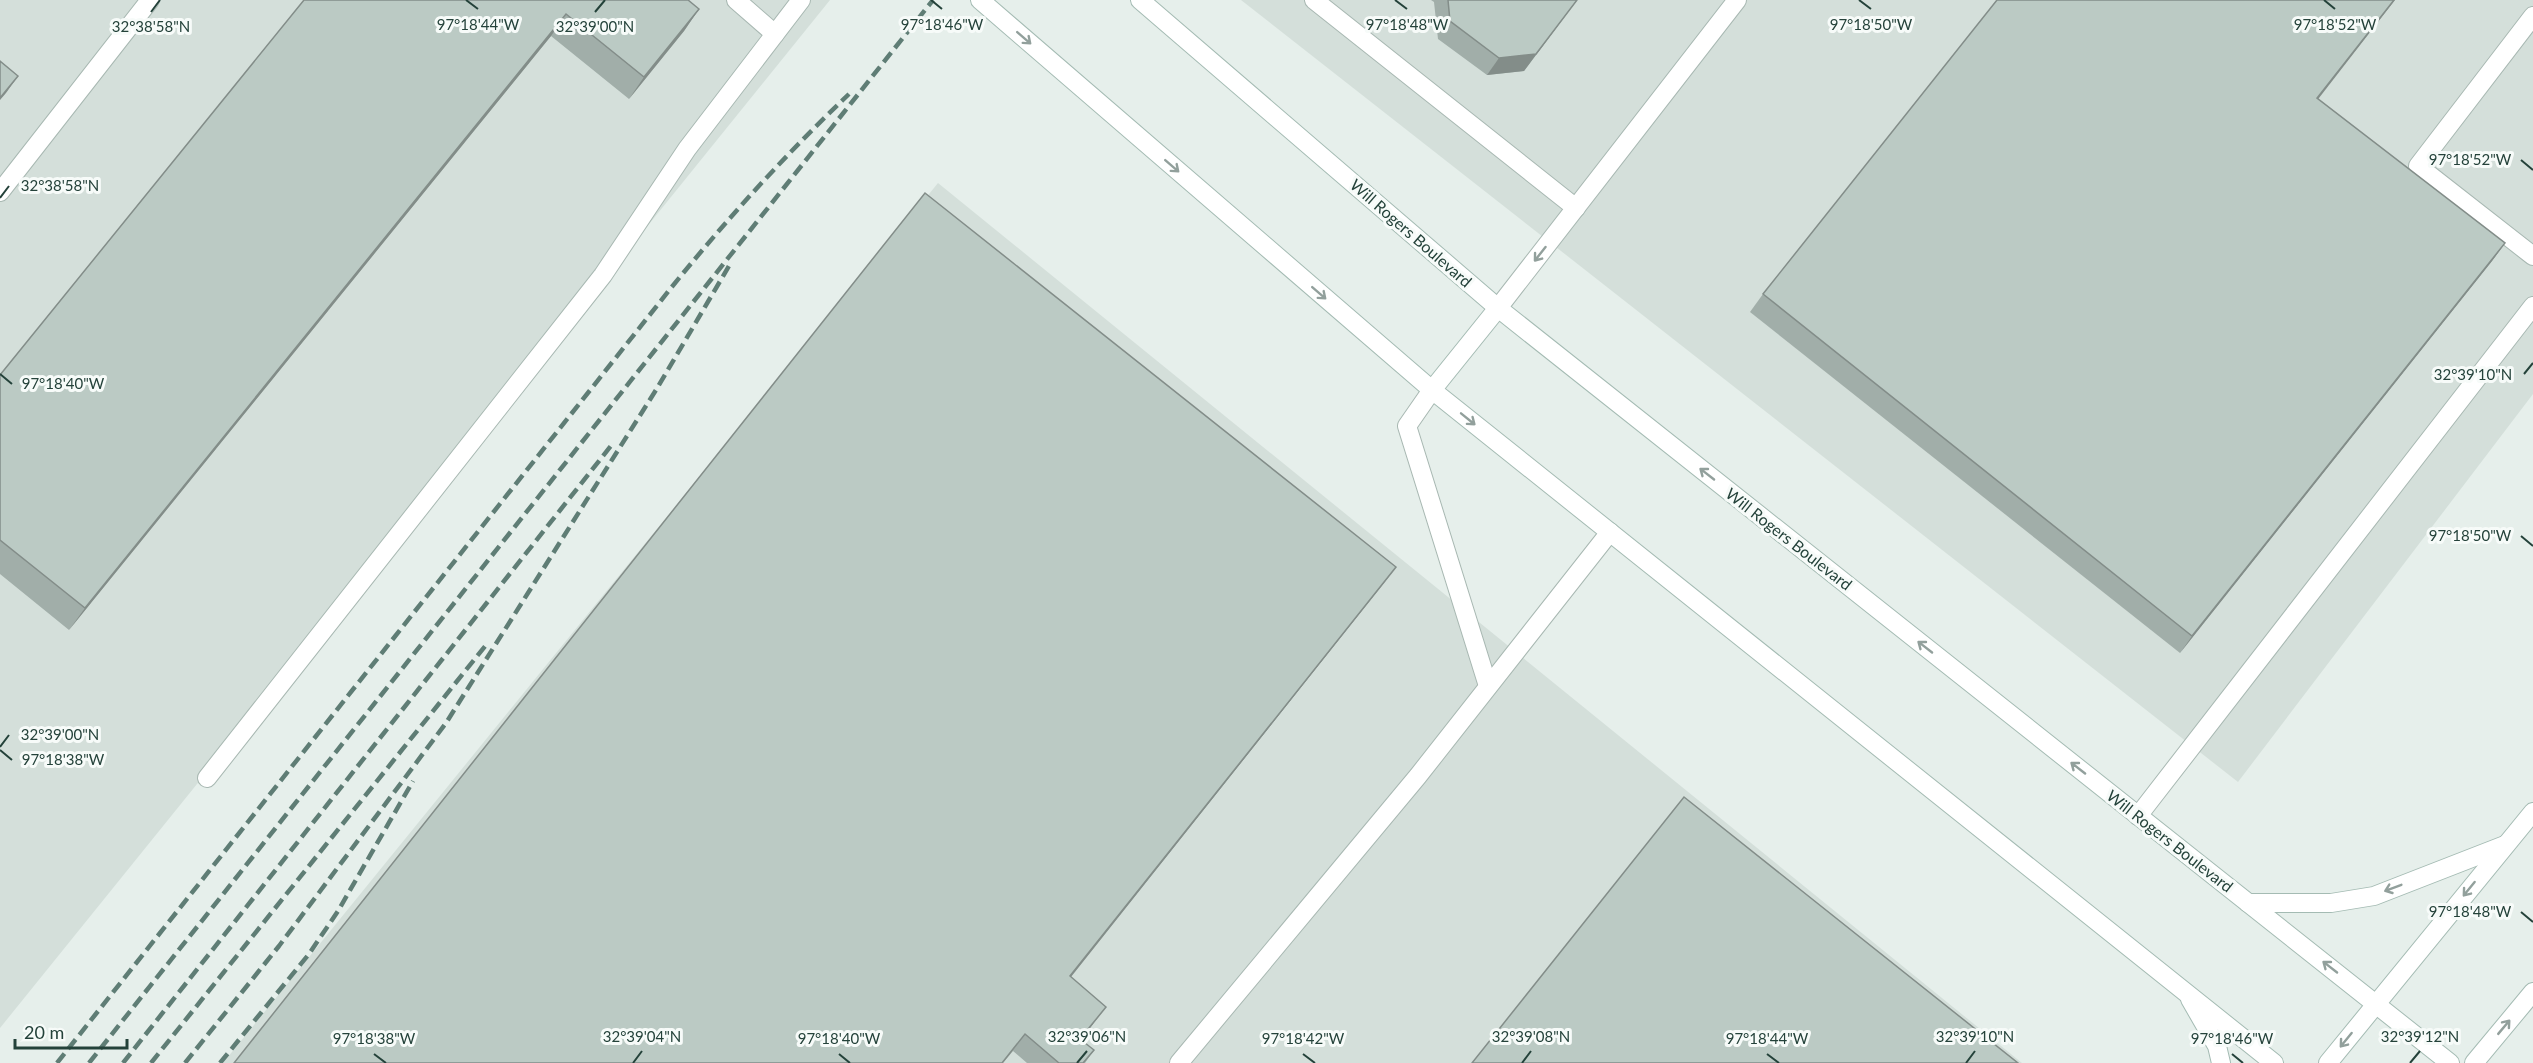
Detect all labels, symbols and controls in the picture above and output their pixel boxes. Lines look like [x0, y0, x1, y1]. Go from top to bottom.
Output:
text: 97°18'44"W [437, 15, 520, 33]
text: 97°18'46"W [901, 15, 984, 33]
text: 97°18'48"W [1366, 15, 1449, 33]
text: 97°18'50"W [1830, 15, 1913, 33]
text: 97°18'52"W [2294, 15, 2377, 33]
text: 32°38'58"N [112, 17, 190, 35]
text: 32°39'00"N [556, 17, 634, 35]
one-way arrow [1016, 31, 1031, 45]
text: 97°18'52"W [2429, 150, 2512, 168]
one-way arrow [1164, 159, 1179, 173]
street label: Will Rogers Boulevard [1347, 175, 1476, 291]
text: 32°38'58"N [21, 176, 99, 194]
one-way arrow [1534, 246, 1547, 262]
one-way arrow [1311, 286, 1326, 300]
text: 32°39'10"N [2434, 365, 2512, 383]
text: 97°18'40"W [22, 374, 105, 392]
one-way arrow [1460, 413, 1476, 426]
one-way arrow [1699, 467, 1715, 480]
street label: Will Rogers Boulevard [1722, 483, 1856, 594]
text: 97°18'50"W [2429, 526, 2512, 544]
one-way arrow [1918, 641, 1934, 654]
text: 32°39'00"N [21, 725, 99, 743]
text: 97°18'38"W [22, 750, 105, 768]
one-way arrow [2070, 762, 2086, 775]
street label: Will Rogers Boulevard [2103, 785, 2237, 896]
one-way arrow [2463, 881, 2476, 897]
one-way arrow [2384, 883, 2403, 894]
text: 97°18'48"W [2429, 902, 2512, 920]
one-way arrow [2322, 961, 2338, 974]
scale bar [15, 1012, 128, 1050]
one-way arrow [2497, 1020, 2510, 1036]
text: 20 m [24, 1021, 64, 1043]
text: 32°39'04"N [603, 1027, 681, 1045]
text: 32°39'06"N [1048, 1027, 1126, 1045]
text: 32°39'08"N [1492, 1027, 1570, 1045]
text: 32°39'10"N [1936, 1027, 2014, 1045]
text: 32°39'12"N [2381, 1027, 2459, 1045]
text: 97°18'38"W [333, 1029, 416, 1047]
text: 97°18'40"W [798, 1029, 881, 1047]
text: 97°18'42"W [1262, 1029, 1345, 1047]
text: 97°18'44"W [1726, 1029, 1809, 1047]
text: 97°18'46"W [2191, 1029, 2274, 1047]
one-way arrow [2340, 1032, 2353, 1048]

